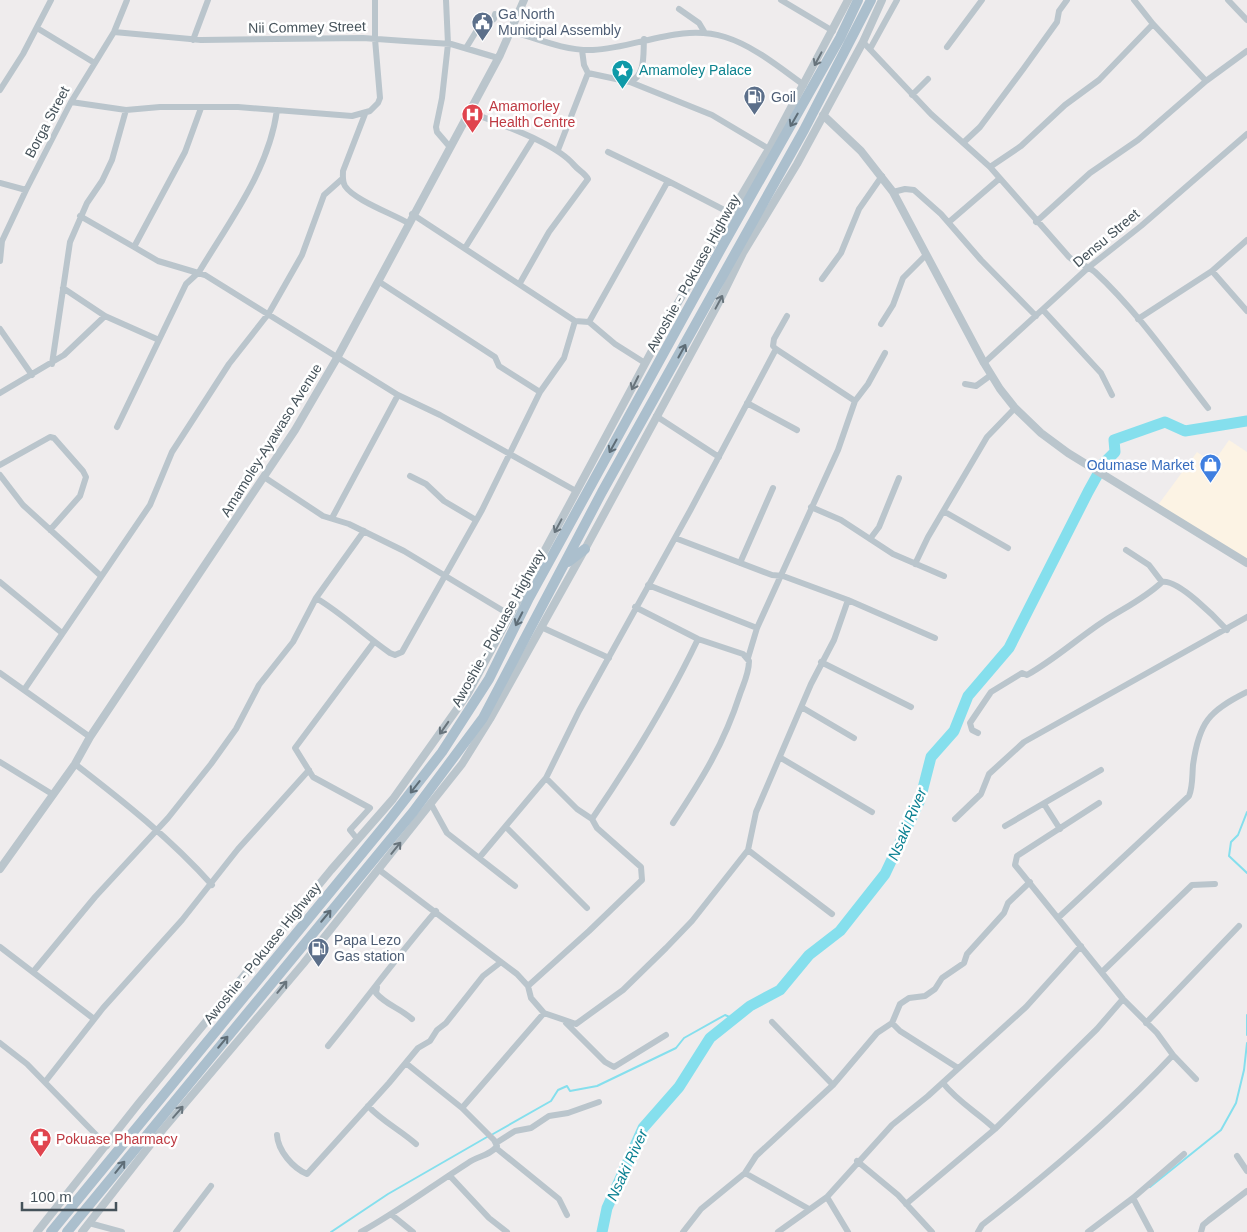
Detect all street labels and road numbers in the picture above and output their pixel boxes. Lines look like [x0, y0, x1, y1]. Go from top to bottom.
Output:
street label: Nii Commey Street [248, 18, 366, 36]
street label: Borga Street [21, 83, 73, 160]
street label: Awoshie - Pokuase Highway [643, 192, 743, 354]
street label: Densu Street [1070, 206, 1143, 270]
street label: Amamoley-Ayawaso Avenue [217, 360, 325, 520]
street label: Awoshie - Pokuase Highway [448, 547, 548, 709]
street label: Awoshie - Pokuase Highway [200, 879, 324, 1027]

